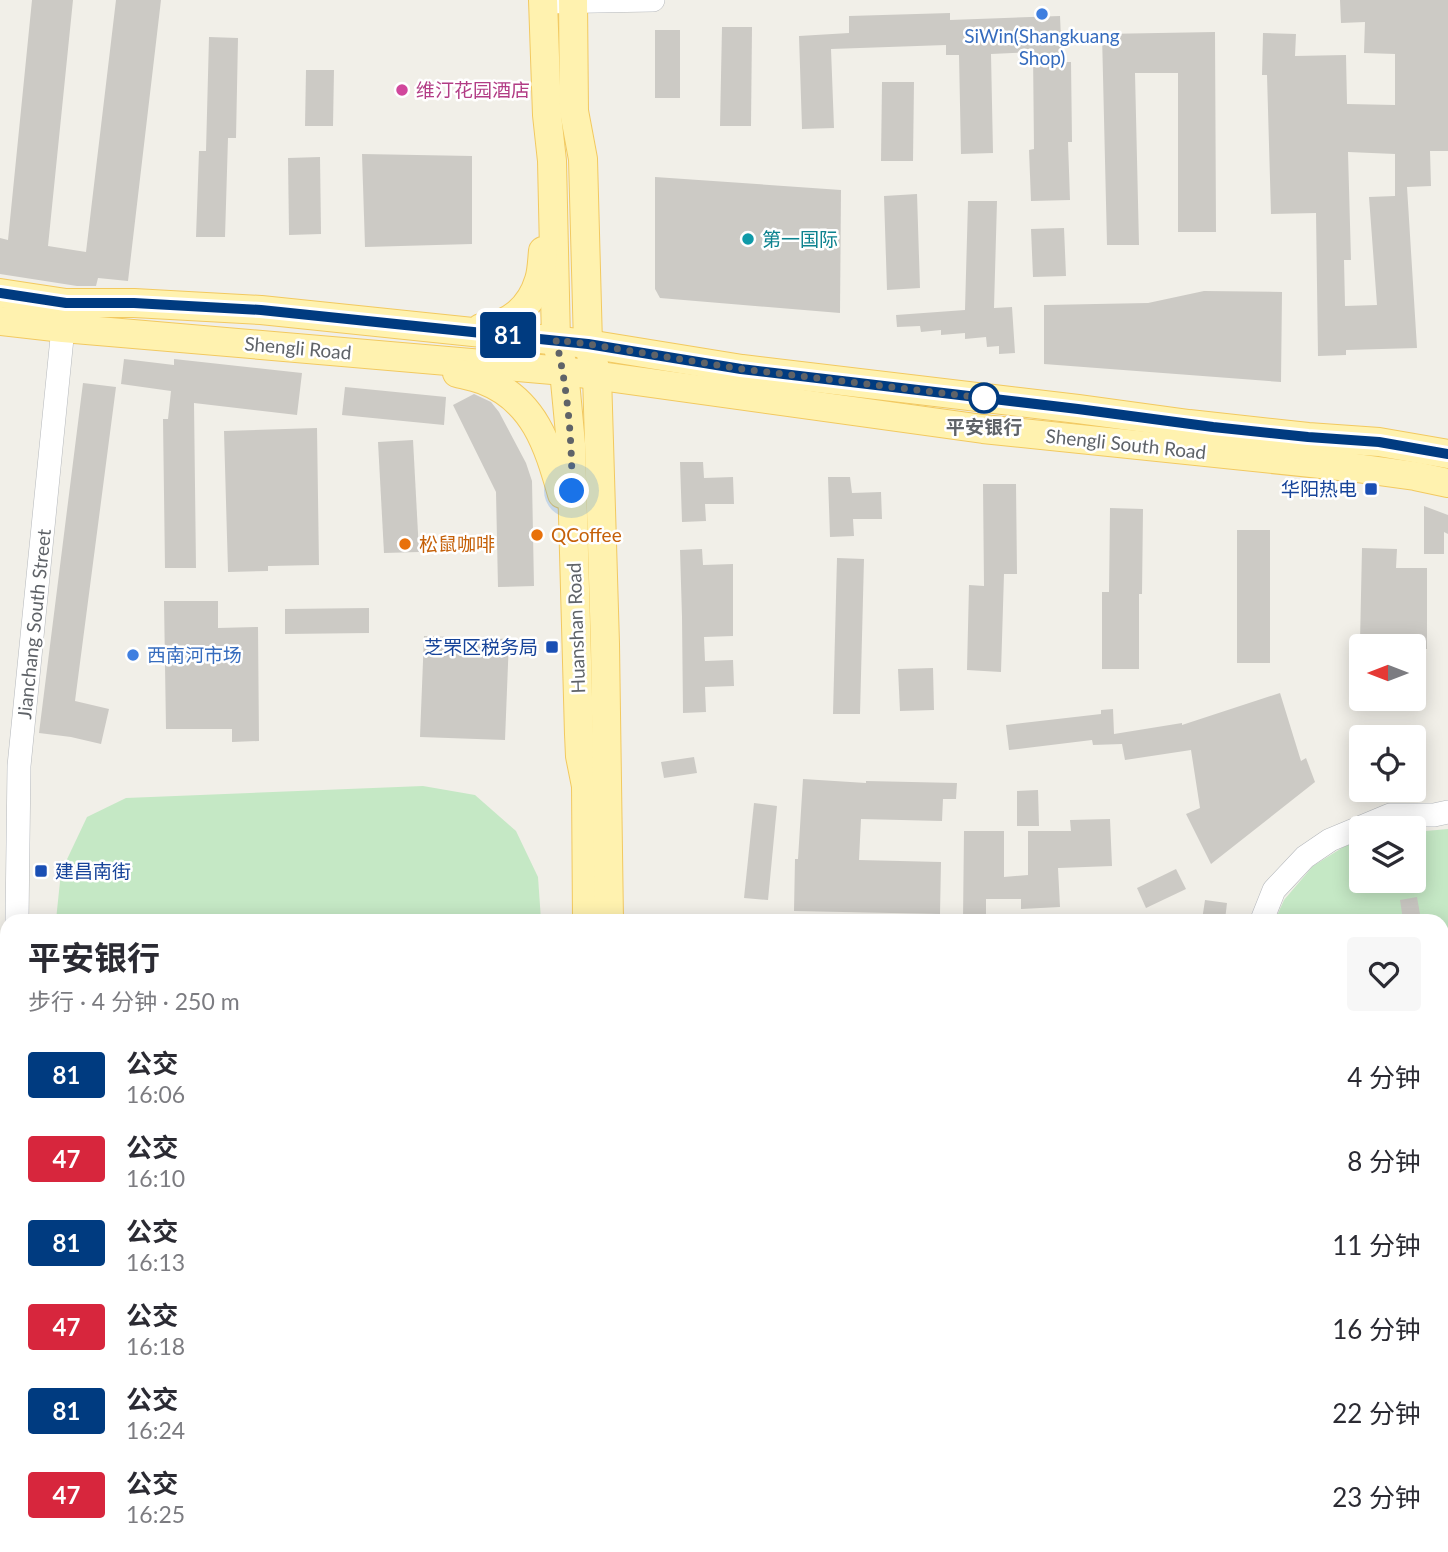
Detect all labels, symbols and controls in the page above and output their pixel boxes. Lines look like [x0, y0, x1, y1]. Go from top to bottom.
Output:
marker: SiWin(Shangkuang Shop) [1034, 6, 1050, 22]
place label: SiWin(Shangkuang Shop) [964, 24, 1120, 69]
place label: 维汀花园酒店 [416, 78, 530, 101]
marker: 维汀花园酒店 [394, 82, 410, 98]
place label: 第一国际 [762, 227, 838, 250]
marker: 第一国际 [740, 231, 756, 247]
line badge: 81 [476, 312, 540, 358]
text: 81 [494, 320, 522, 349]
street label: Shengli Road [244, 331, 352, 364]
marker: 平安银行 [969, 383, 999, 413]
place label: 平安银行 [946, 415, 1022, 438]
street label: Shengli South Road [1045, 424, 1207, 463]
your location [554, 473, 589, 508]
place label: 华阳热电 [1281, 477, 1357, 500]
marker: 华阳热电 [1363, 481, 1379, 497]
place label: QCoffee [551, 523, 622, 546]
marker: QCoffee [529, 527, 545, 543]
street label: Jianchang South Street [12, 528, 55, 720]
place label: 松鼠咖啡 [419, 532, 495, 555]
marker: 松鼠咖啡 [397, 536, 413, 552]
street label: Huanshan Road [562, 562, 589, 694]
north arrow [1349, 634, 1426, 710]
map controls [1349, 634, 1426, 893]
place label: 芝罘区税务局 [424, 635, 538, 658]
marker: 芝罘区税务局 [544, 639, 560, 655]
place label: 西南河市场 [147, 643, 242, 666]
marker: 西南河市场 [125, 647, 141, 663]
button: locate [1349, 725, 1426, 802]
button: layers [1349, 816, 1426, 893]
place label: 建昌南街 [55, 859, 131, 882]
marker: 建昌南街 [33, 863, 49, 879]
text: 平安银行 [28, 937, 160, 977]
button: heart [1347, 937, 1421, 1011]
text: 步行 · 4 分钟 · 250 m [28, 987, 240, 1015]
text: 公交 [126, 1047, 178, 1079]
text: 81 [53, 1060, 80, 1089]
text: 4 分钟 [1347, 1061, 1421, 1093]
text: 16:06 [126, 1080, 185, 1108]
text: 公交 [126, 1131, 178, 1163]
text: 47 [53, 1144, 80, 1173]
text: 8 分钟 [1347, 1145, 1421, 1177]
text: 16:10 [126, 1164, 185, 1192]
text: 公交 [126, 1215, 178, 1247]
text: 81 [53, 1228, 80, 1257]
text: 11 分钟 [1332, 1229, 1421, 1261]
text: 16:13 [126, 1248, 185, 1276]
text: 公交 [126, 1299, 178, 1331]
text: 47 [53, 1312, 80, 1341]
text: 16 分钟 [1332, 1313, 1421, 1345]
text: 16:18 [126, 1332, 185, 1360]
text: 公交 [126, 1383, 178, 1415]
text: 81 [53, 1396, 80, 1425]
text: 22 分钟 [1332, 1397, 1421, 1429]
text: 16:24 [126, 1416, 185, 1444]
text: 公交 [126, 1467, 178, 1499]
text: 47 [53, 1480, 80, 1509]
text: 23 分钟 [1332, 1481, 1421, 1513]
text: 16:25 [126, 1500, 185, 1528]

